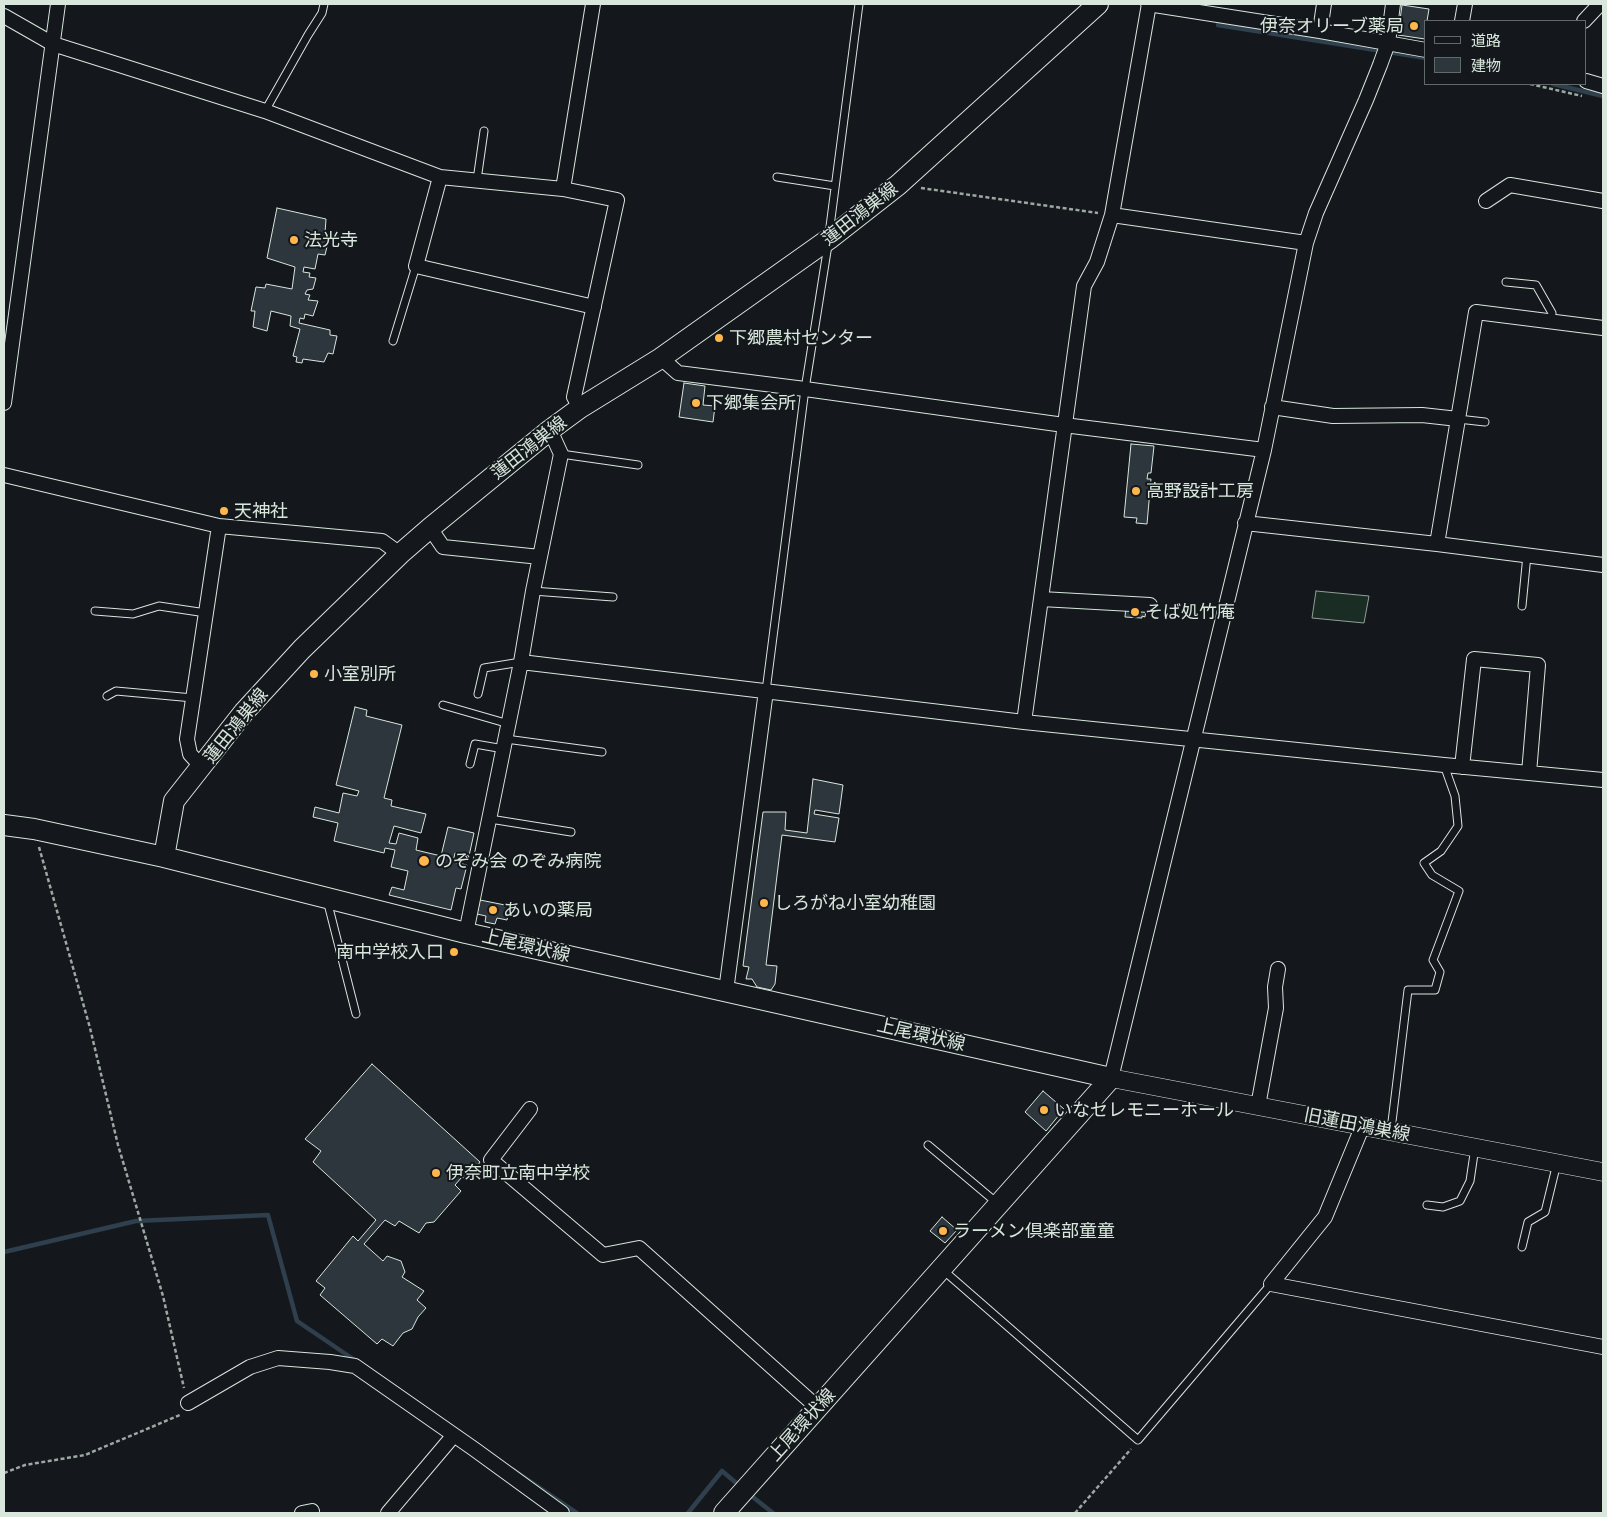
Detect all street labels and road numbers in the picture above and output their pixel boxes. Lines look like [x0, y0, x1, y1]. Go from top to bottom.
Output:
street label: 蓮田鴻巣線 [818, 178, 902, 250]
street label: 蓮田鴻巣線 [487, 412, 571, 484]
street label: 蓮田鴻巣線 [199, 684, 273, 768]
street label: 上尾環状線 [480, 925, 572, 967]
street label: 上尾環状線 [875, 1014, 967, 1056]
street label: 旧蓮田鴻巣線 [1302, 1104, 1412, 1146]
street label: 上尾環状線 [764, 1384, 840, 1466]

